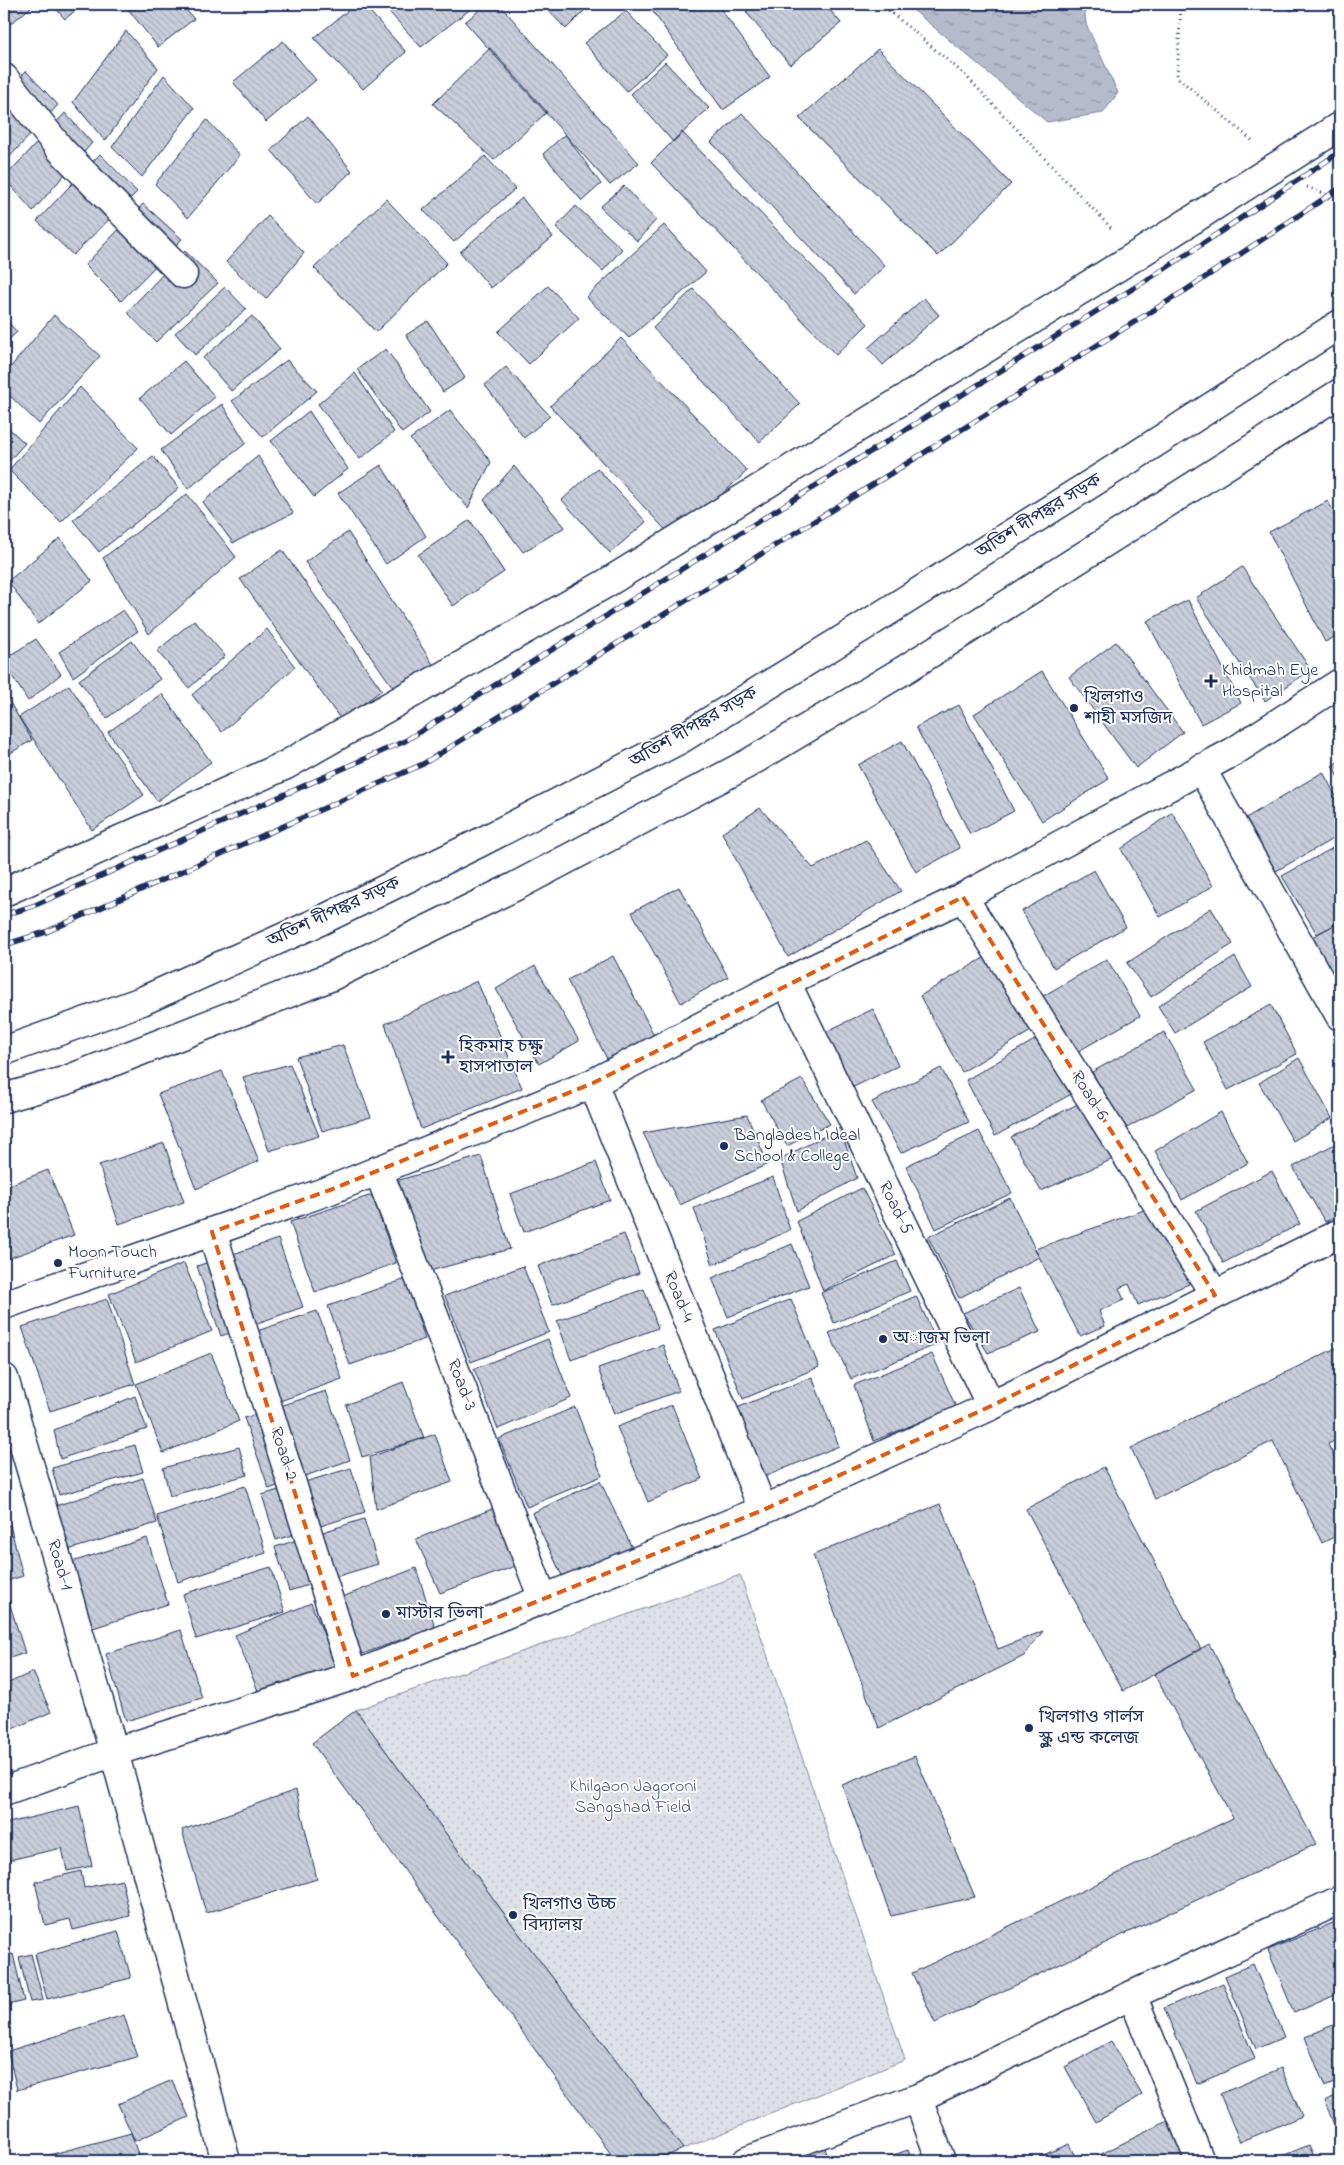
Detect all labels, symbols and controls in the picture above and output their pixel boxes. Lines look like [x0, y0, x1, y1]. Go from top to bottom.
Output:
street label: অতিশ দীপঙ্কর সড়ক [970, 468, 1107, 567]
place label: Khidmah Eye Hospital [1222, 658, 1319, 705]
marker: Khidmah Eye Hospital [1204, 674, 1218, 688]
street label: অতিশ দীপঙ্কর সড়ক [624, 680, 763, 776]
place label: খিলগাও শাহী মসজিদ [1083, 685, 1173, 732]
marker: খিলগাও শাহী মসজিদ [1068, 702, 1080, 714]
street label: অতিশ দীপঙ্কর সড়ক [262, 871, 405, 956]
place label: হিকমাহ চক্ষু হাসপাতাল [458, 1034, 544, 1081]
marker: হিকমাহ চক্ষু হাসপাতাল [441, 1050, 455, 1064]
street label: Road-6 [1064, 1066, 1114, 1126]
place label: Bangladesh Ideal School & College [733, 1123, 860, 1171]
marker: Bangladesh Ideal School & College [718, 1140, 730, 1152]
street label: Road-5 [871, 1177, 919, 1239]
place label: Moon Touch Furniture [67, 1240, 157, 1287]
marker: Moon Touch Furniture [52, 1257, 64, 1269]
street label: Road-4 [656, 1267, 700, 1327]
place label: অাজম ভিলা [892, 1326, 990, 1352]
marker: অাজম ভিলা [877, 1333, 889, 1345]
street label: Road-3 [439, 1355, 483, 1415]
street label: Road-2 [262, 1424, 304, 1484]
street label: Road-1 [39, 1537, 79, 1594]
place label: মাস্টার ভিলা [395, 1601, 484, 1627]
marker: মাস্টার ভিলা [380, 1608, 392, 1620]
place label: খিলগাও গার্লস স্কুল এন্ড কলেজ [1038, 1705, 1145, 1752]
marker: খিলগাও গার্লস স্কুল এন্ড কলেজ [1023, 1722, 1035, 1734]
park label: Khilgaon Jagoroni Sangshad Field [569, 1774, 697, 1822]
place label: খিলগাও উচ্চ বিদ্যালয় [522, 1892, 616, 1939]
marker: খিলগাও উচ্চ বিদ্যালয় [507, 1909, 519, 1921]

